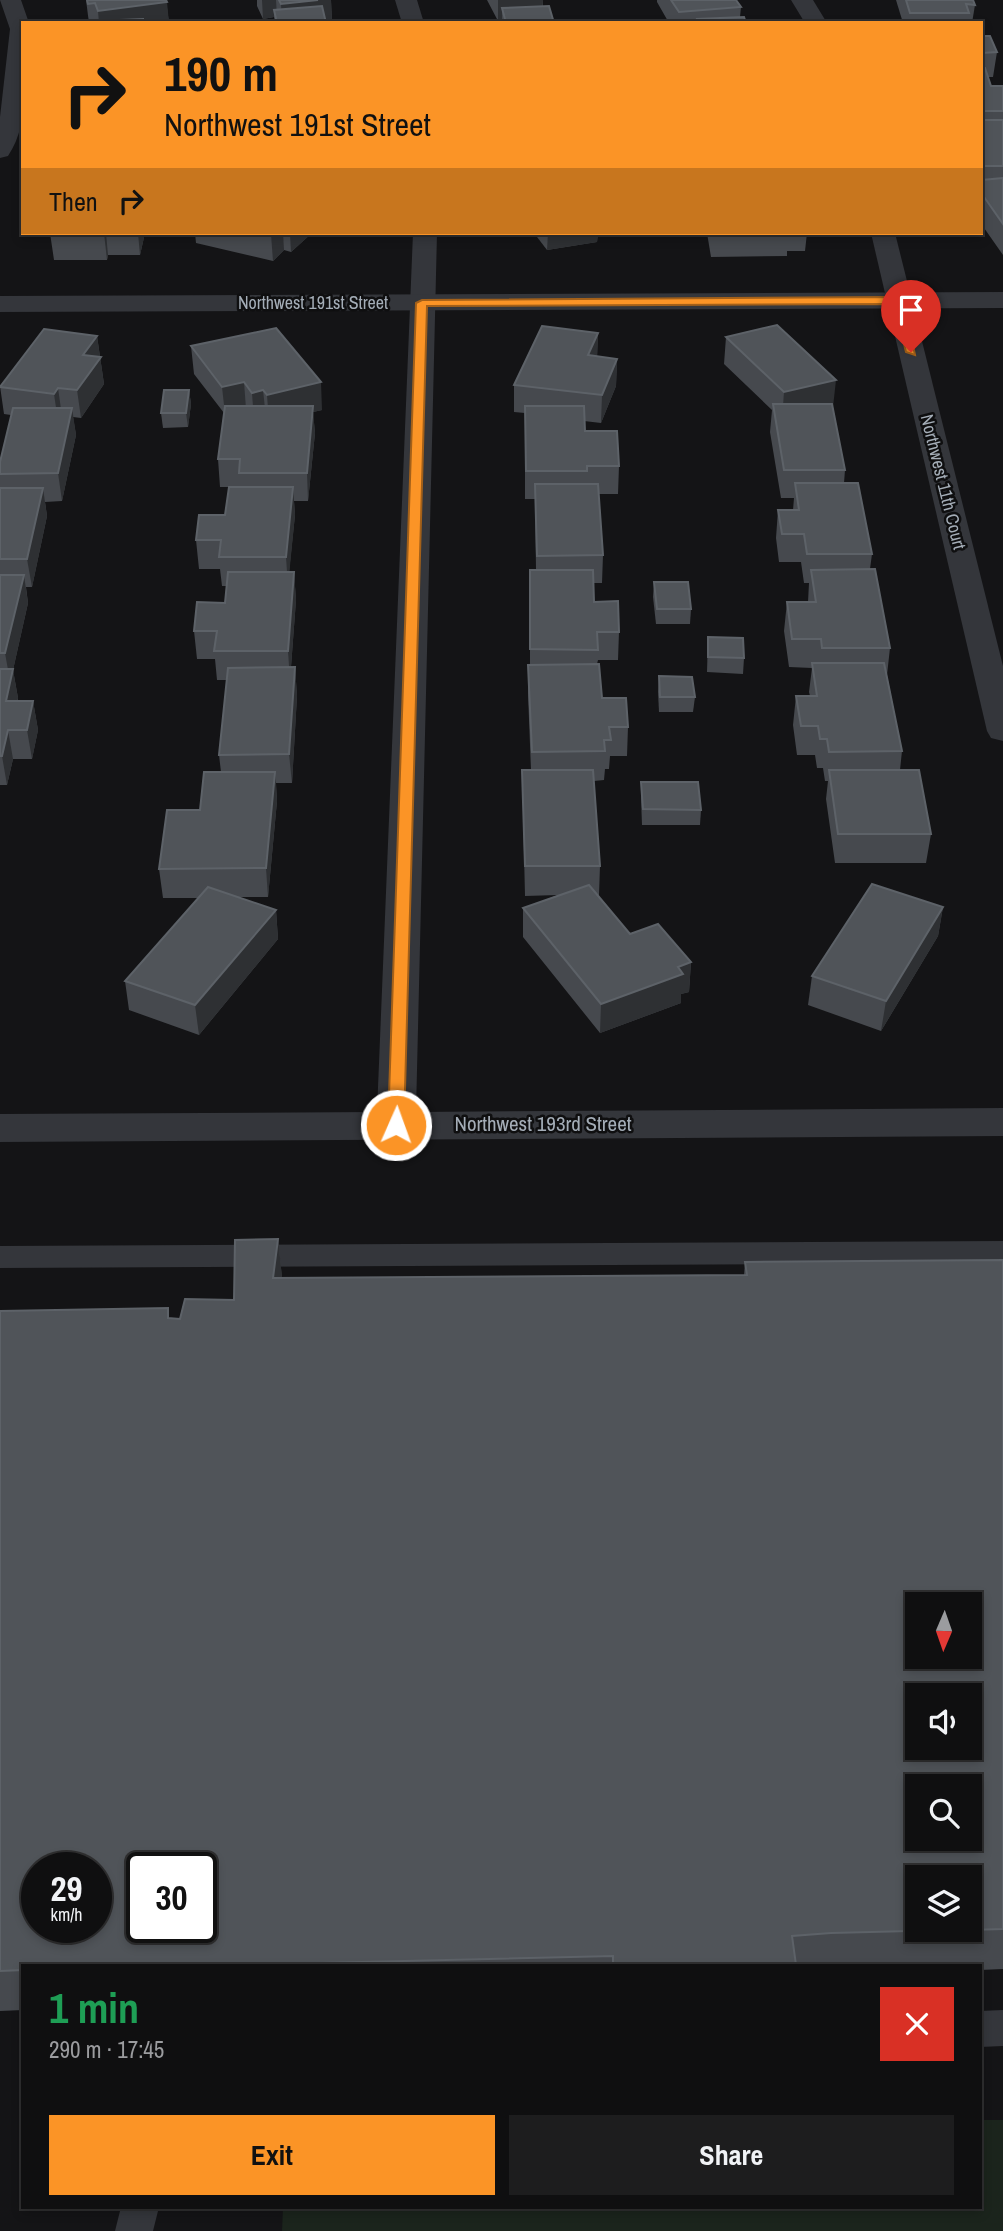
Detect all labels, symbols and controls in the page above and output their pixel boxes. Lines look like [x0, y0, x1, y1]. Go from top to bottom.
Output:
text: 190 m [164, 40, 278, 106]
icon: right [49, 49, 140, 140]
text: Northwest 191st Street [164, 103, 431, 146]
icon: right [112, 182, 150, 220]
text: Then [49, 184, 98, 219]
pin [881, 280, 941, 352]
street label: Northwest 191st Street [238, 290, 388, 315]
icon: arrive [892, 291, 930, 329]
street label: Northwest 11th Court [915, 412, 972, 552]
position arrow [359, 1088, 433, 1162]
street label: Northwest 193rd Street [454, 1109, 632, 1138]
north arrow [905, 1592, 982, 1670]
map controls [905, 1592, 982, 1942]
button: sound [905, 1683, 982, 1760]
button: search [905, 1774, 982, 1851]
speed limit sign: 30 [126, 1852, 217, 1943]
text: 29 [51, 1865, 82, 1912]
button: layers [905, 1865, 982, 1942]
text: km/h [51, 1902, 83, 1927]
text: 1 min [49, 1980, 139, 2036]
button: close [880, 1987, 954, 2061]
text: 290 m · 17:45 [49, 2034, 164, 2065]
button: Exit [49, 2115, 495, 2195]
button: Share [509, 2115, 954, 2195]

